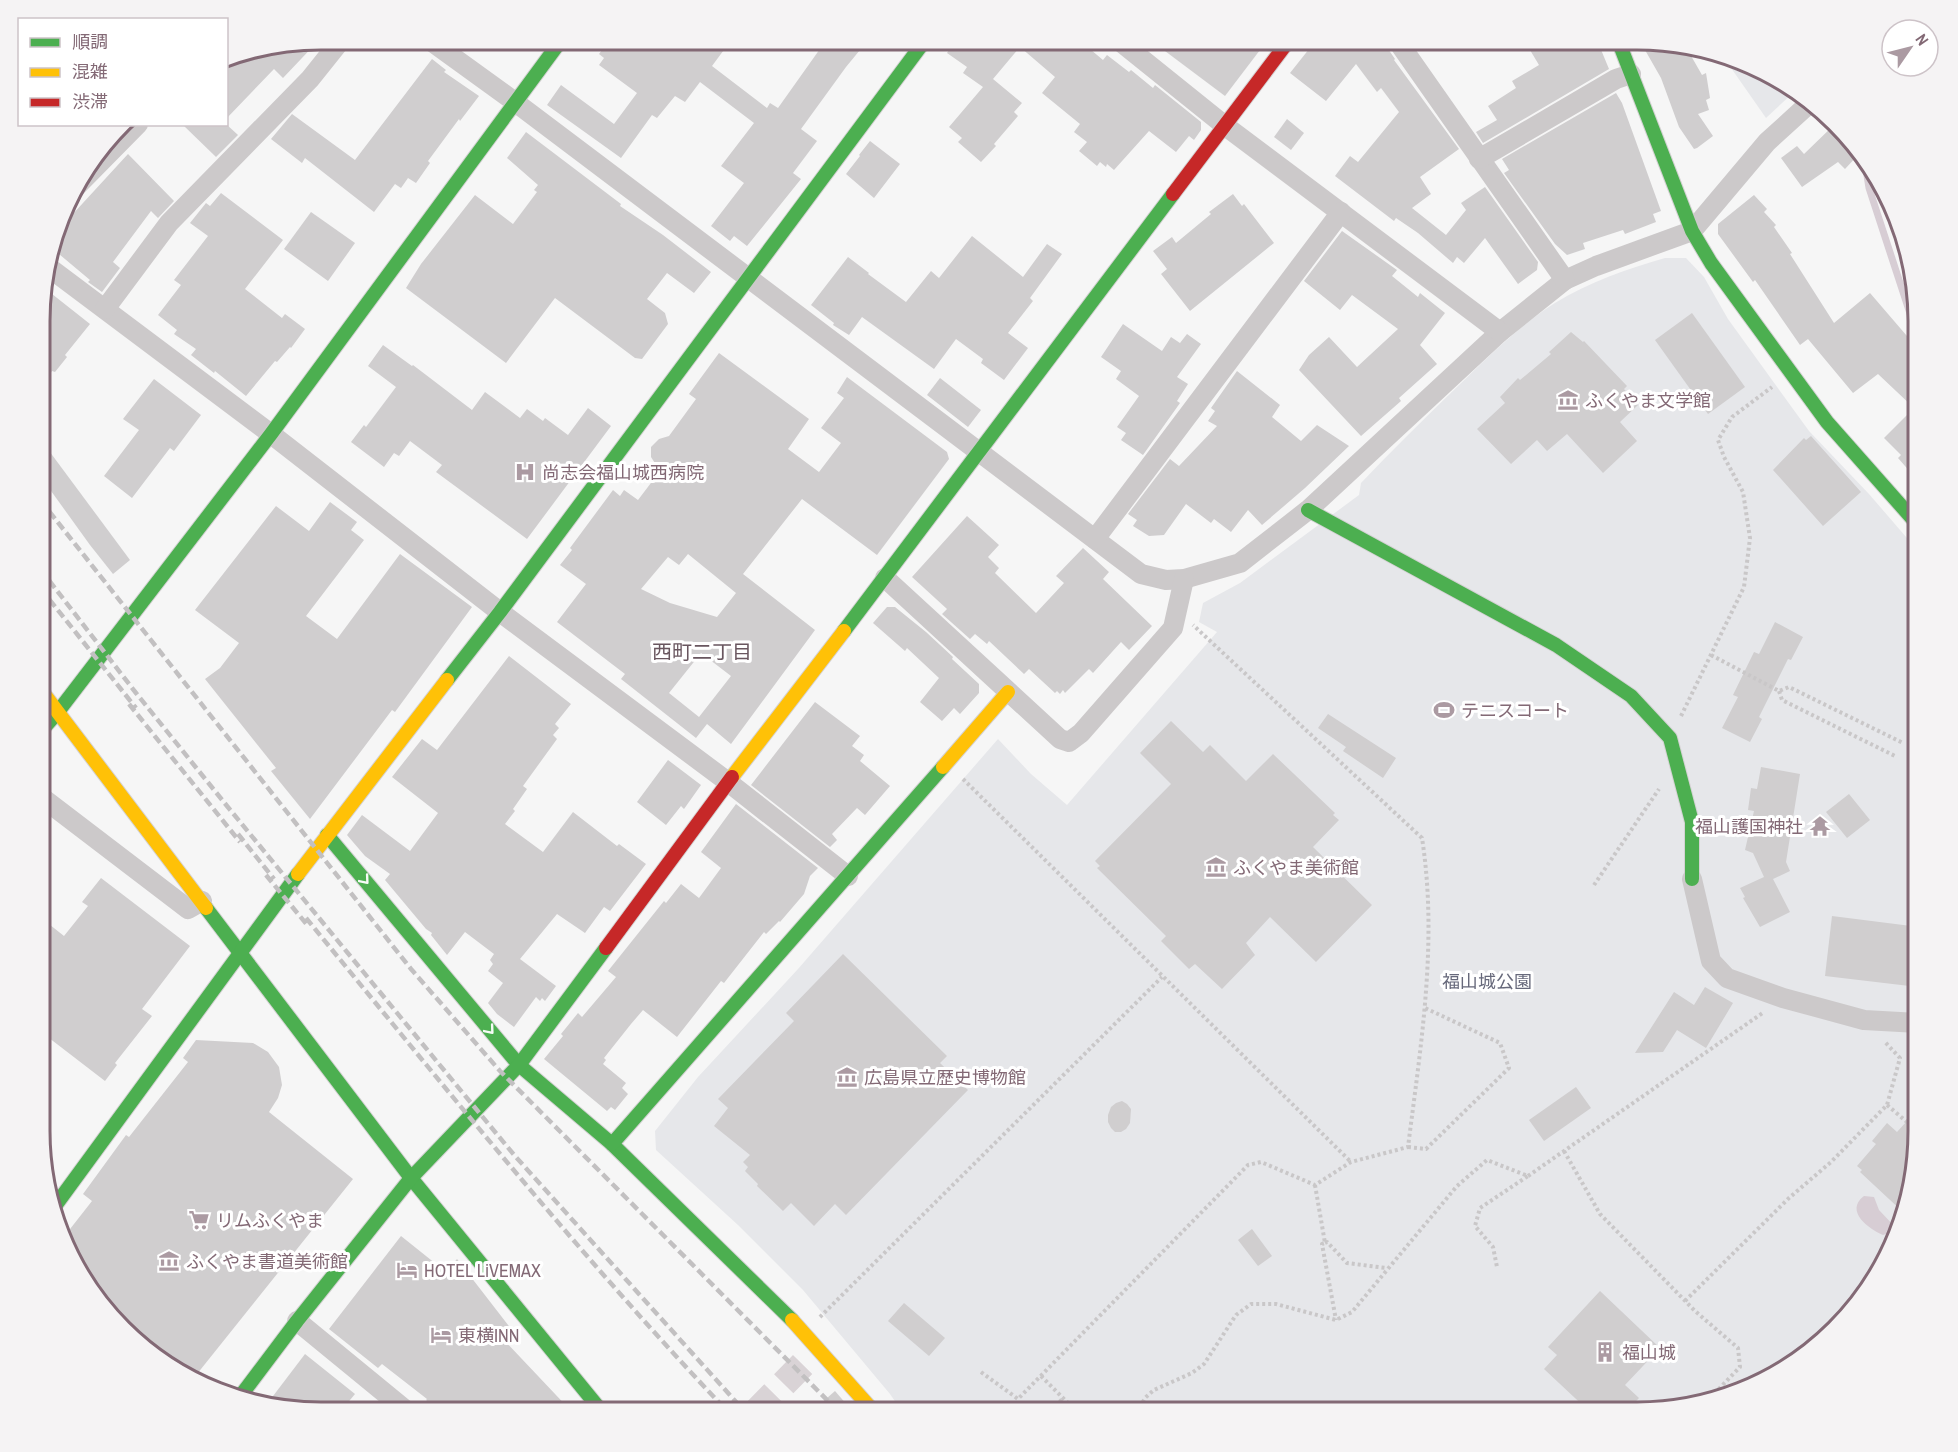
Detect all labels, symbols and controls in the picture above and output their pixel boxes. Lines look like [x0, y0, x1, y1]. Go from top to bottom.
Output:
legend [18, 18, 228, 126]
north arrow [1880, 18, 1940, 78]
text: 順調 [72, 29, 108, 54]
text: N [1911, 29, 1934, 50]
text: 混雑 [72, 59, 108, 84]
text: 渋滞 [72, 89, 108, 114]
museum icon: ふくやま文学館 [1556, 388, 1580, 412]
place label: ふくやま文学館 [1585, 388, 1711, 413]
hospital icon: 尚志会福山城西病院 [513, 460, 537, 484]
place label: 尚志会福山城西病院 [542, 460, 704, 485]
district label: 西町二丁目 [652, 638, 752, 665]
sports icon: テニスコート [1432, 698, 1456, 722]
place label: テニスコート [1461, 698, 1569, 723]
place label: 福山護国神社 [1695, 814, 1803, 839]
temple icon: 福山護国神社 [1808, 814, 1832, 838]
museum icon: ふくやま美術館 [1204, 855, 1228, 879]
place label: ふくやま美術館 [1233, 855, 1359, 880]
one-way arrow [358, 873, 369, 884]
park label: 福山城公園 [1442, 969, 1532, 994]
one-way arrow [483, 1023, 494, 1034]
museum icon: 広島県立歴史博物館 [835, 1065, 859, 1089]
place label: 広島県立歴史博物館 [864, 1065, 1026, 1090]
supermarket icon: リムふくやま [187, 1208, 211, 1232]
place label: リムふくやま [216, 1208, 324, 1233]
museum icon: ふくやま書道美術館 [157, 1249, 181, 1273]
place label: ふくやま書道美術館 [186, 1249, 348, 1274]
hotel icon: HOTEL LiVEMAX [395, 1258, 419, 1282]
place label: HOTEL LiVEMAX [424, 1258, 541, 1283]
hotel icon: 東横INN [429, 1323, 453, 1347]
place label: 東横INN [458, 1323, 519, 1348]
building icon: 福山城 [1593, 1340, 1617, 1364]
place label: 福山城 [1622, 1340, 1676, 1365]

